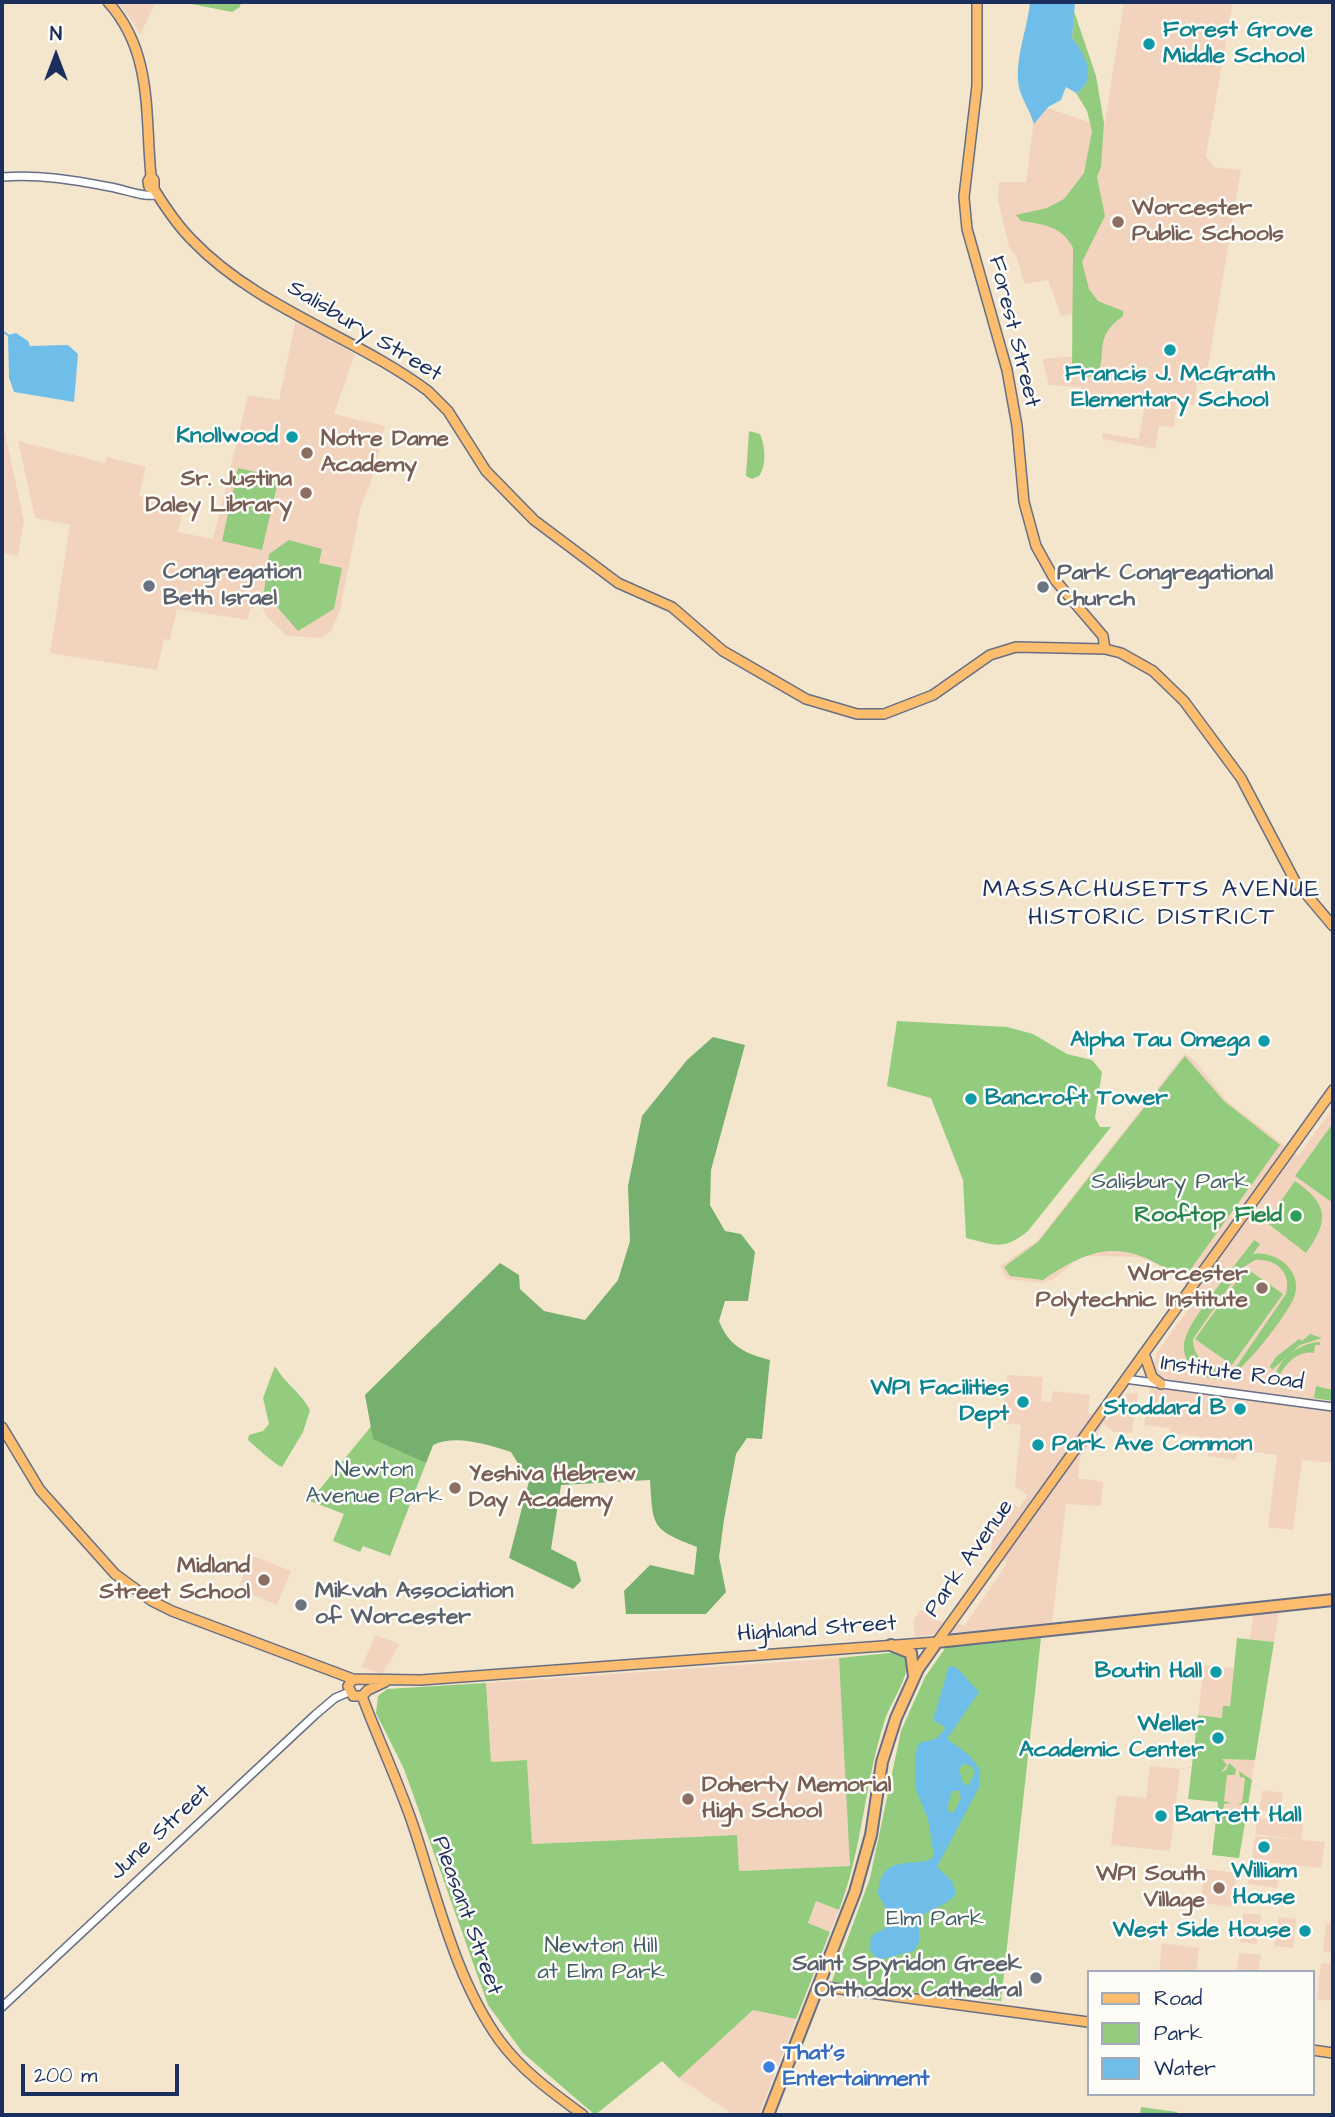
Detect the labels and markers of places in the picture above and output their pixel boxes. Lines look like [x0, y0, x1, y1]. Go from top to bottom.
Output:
place label: Forest Grove Middle School [1163, 17, 1313, 71]
marker: Forest Grove Middle School [1141, 36, 1157, 52]
place label: Worcester Public Schools [1132, 195, 1284, 249]
marker: Worcester Public Schools [1110, 214, 1126, 230]
marker: Francis J. McGrath Elementary School [1162, 342, 1178, 358]
place label: Francis J. McGrath Elementary School [1065, 361, 1275, 415]
place label: Knollwood [176, 423, 278, 451]
place label: Notre Dame Academy [321, 426, 449, 480]
marker: Knollwood [284, 429, 300, 445]
marker: Notre Dame Academy [299, 445, 315, 461]
place label: Sr. Justina Daley Library [145, 466, 292, 520]
marker: Sr. Justina Daley Library [298, 485, 314, 501]
place label: Congregation Beth Israel [163, 559, 301, 613]
place label: Park Congregational Church [1057, 560, 1273, 614]
marker: Congregation Beth Israel [141, 578, 157, 594]
marker: Park Congregational Church [1035, 579, 1051, 595]
place label: Alpha Tau Omega [1070, 1027, 1250, 1055]
marker: Alpha Tau Omega [1256, 1033, 1272, 1049]
place label: Bancroft Tower [985, 1085, 1168, 1113]
marker: Bancroft Tower [963, 1091, 979, 1107]
place label: Rooftop Field [1135, 1202, 1282, 1230]
marker: Rooftop Field [1288, 1208, 1304, 1224]
place label: Worcester Polytechnic Institute [1036, 1261, 1248, 1315]
marker: Worcester Polytechnic Institute [1254, 1280, 1270, 1296]
place label: WPI Facilities Dept [870, 1375, 1009, 1429]
marker: WPI Facilities Dept [1015, 1394, 1031, 1410]
place label: Stoddard B [1104, 1395, 1226, 1423]
marker: Stoddard B [1232, 1401, 1248, 1417]
place label: Park Ave Common [1052, 1431, 1252, 1459]
marker: Park Ave Common [1030, 1437, 1046, 1453]
place label: Yeshiva Hebrew Day Academy [469, 1461, 636, 1515]
marker: Yeshiva Hebrew Day Academy [447, 1480, 463, 1496]
place label: Midland Street School [100, 1553, 250, 1607]
marker: Midland Street School [256, 1572, 272, 1588]
place label: Mikvah Association of Worcester [315, 1578, 514, 1632]
marker: Mikvah Association of Worcester [293, 1597, 309, 1613]
place label: Boutin Hall [1095, 1658, 1202, 1686]
marker: Boutin Hall [1208, 1664, 1224, 1680]
place label: Weller Academic Center [1019, 1711, 1204, 1765]
marker: Weller Academic Center [1210, 1730, 1226, 1746]
place label: Doherty Memorial High School [702, 1772, 891, 1826]
marker: Doherty Memorial High School [680, 1791, 696, 1807]
place label: Barrett Hall [1175, 1802, 1302, 1830]
marker: Barrett Hall [1153, 1808, 1169, 1824]
marker: William House [1256, 1839, 1272, 1855]
place label: William House [1231, 1858, 1297, 1912]
place label: WPI South Village [1096, 1861, 1205, 1915]
marker: WPI South Village [1211, 1880, 1227, 1896]
place label: West Side House [1113, 1917, 1291, 1945]
marker: West Side House [1297, 1923, 1313, 1939]
place label: Saint Spyridon Greek Orthodox Cathedral [793, 1951, 1022, 2005]
marker: Saint Spyridon Greek Orthodox Cathedral [1028, 1970, 1044, 1986]
place label: That's Entertainment [783, 2040, 930, 2094]
marker: That's Entertainment [761, 2059, 777, 2075]

